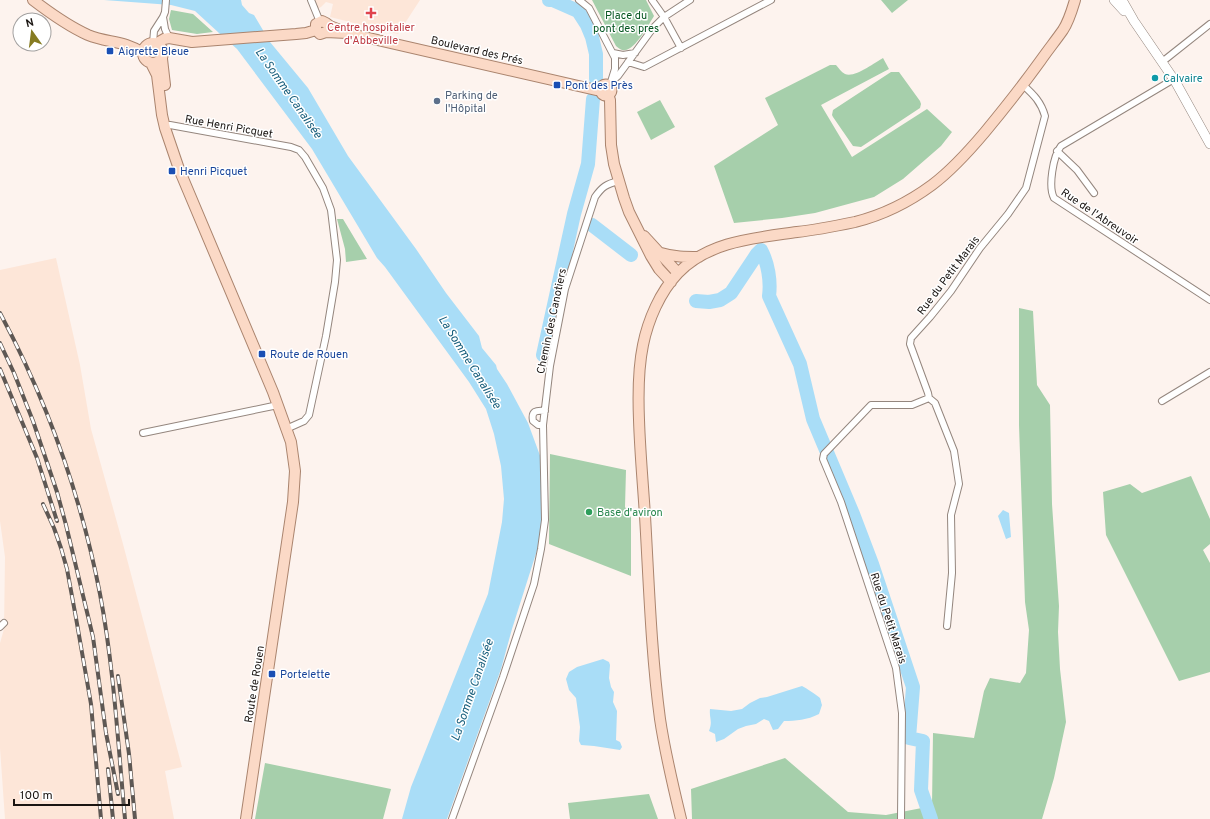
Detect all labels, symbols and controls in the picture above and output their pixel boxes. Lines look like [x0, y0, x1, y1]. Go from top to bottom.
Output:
marker: Centre hospitalier d'Abbeville [365, 7, 377, 19]
park label: Place du pont des pres [593, 9, 659, 36]
north arrow [12, 12, 52, 52]
text: N [24, 16, 35, 31]
place label: Centre hospitalier d'Abbeville [327, 21, 416, 48]
street label: Boulevard des Prés [429, 34, 524, 68]
place label: Aigrette Bleue [118, 45, 189, 59]
water label: La Somme Canalisée [251, 45, 326, 143]
marker: Aigrette Bleue [105, 46, 115, 56]
place label: Calvaire [1163, 72, 1203, 86]
marker: Calvaire [1150, 73, 1160, 83]
place label: Pont des Près [565, 79, 633, 93]
marker: Pont des Près [552, 80, 562, 90]
place label: Parking de l'Hôpital [445, 89, 498, 116]
marker: Parking de l'Hôpital [432, 96, 442, 106]
street label: Rue Henri Picquet [184, 112, 274, 142]
place label: Henri Picquet [180, 165, 247, 179]
marker: Henri Picquet [167, 166, 177, 176]
street label: Rue de l'Abreuvoir [1058, 186, 1141, 248]
street label: Rue du Petit Marais [915, 233, 983, 318]
street label: Chemin des Canotiers [534, 267, 570, 375]
water label: La Somme Canalisée [434, 313, 505, 413]
place label: Route de Rouen [270, 348, 348, 362]
marker: Route de Rouen [257, 349, 267, 359]
place label: Base d'aviron [597, 506, 663, 520]
marker: Base d'aviron [584, 507, 594, 517]
street label: Rue du Petit Marais [867, 571, 909, 666]
water label: La Somme Canalisée [448, 636, 498, 743]
street label: Route de Rouen [242, 644, 268, 724]
place label: Portelette [280, 668, 330, 682]
marker: Portelette [267, 669, 277, 679]
scale bar [14, 781, 129, 807]
text: 100 m [20, 788, 53, 804]

